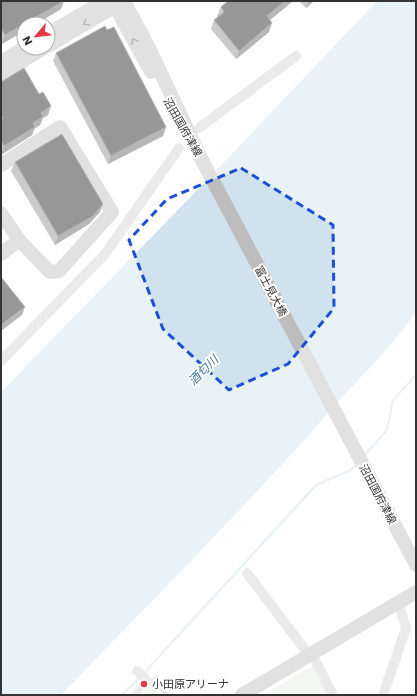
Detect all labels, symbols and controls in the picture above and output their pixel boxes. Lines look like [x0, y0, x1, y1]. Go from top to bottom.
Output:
north arrow [16, 16, 56, 56]
one-way arrow [83, 19, 90, 26]
text: N [18, 33, 36, 48]
one-way arrow [131, 38, 139, 46]
street label: 沼田国府津線 [160, 94, 206, 160]
street label: 富士見大橋 [251, 263, 291, 319]
water label: 酒匂川 [184, 350, 223, 389]
street label: 沼田国府津線 [355, 461, 401, 527]
place label: 小田原アリーナ [152, 676, 229, 692]
marker: 小田原アリーナ [139, 679, 149, 689]

